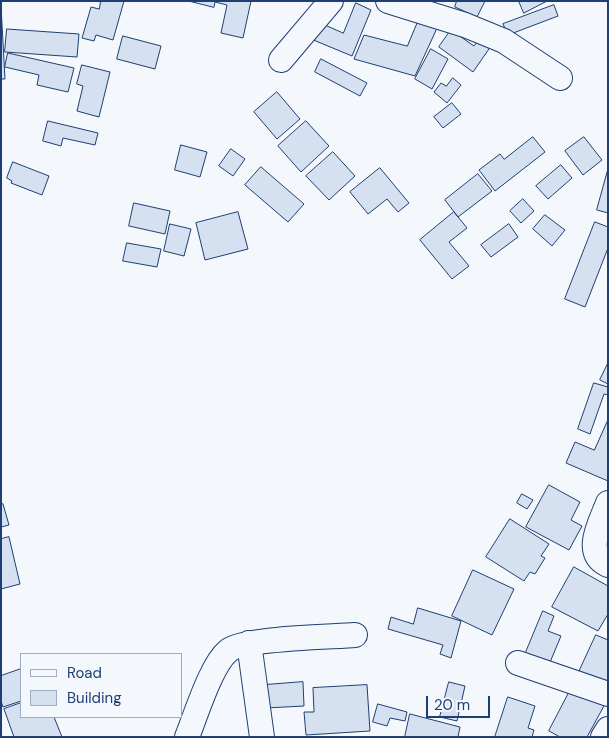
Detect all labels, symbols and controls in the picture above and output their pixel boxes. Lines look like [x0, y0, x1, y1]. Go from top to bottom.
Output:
legend [20, 653, 182, 718]
text: Road [67, 663, 102, 683]
scale bar [429, 686, 493, 718]
text: Building [67, 688, 122, 708]
text: 20 m [434, 695, 470, 715]

